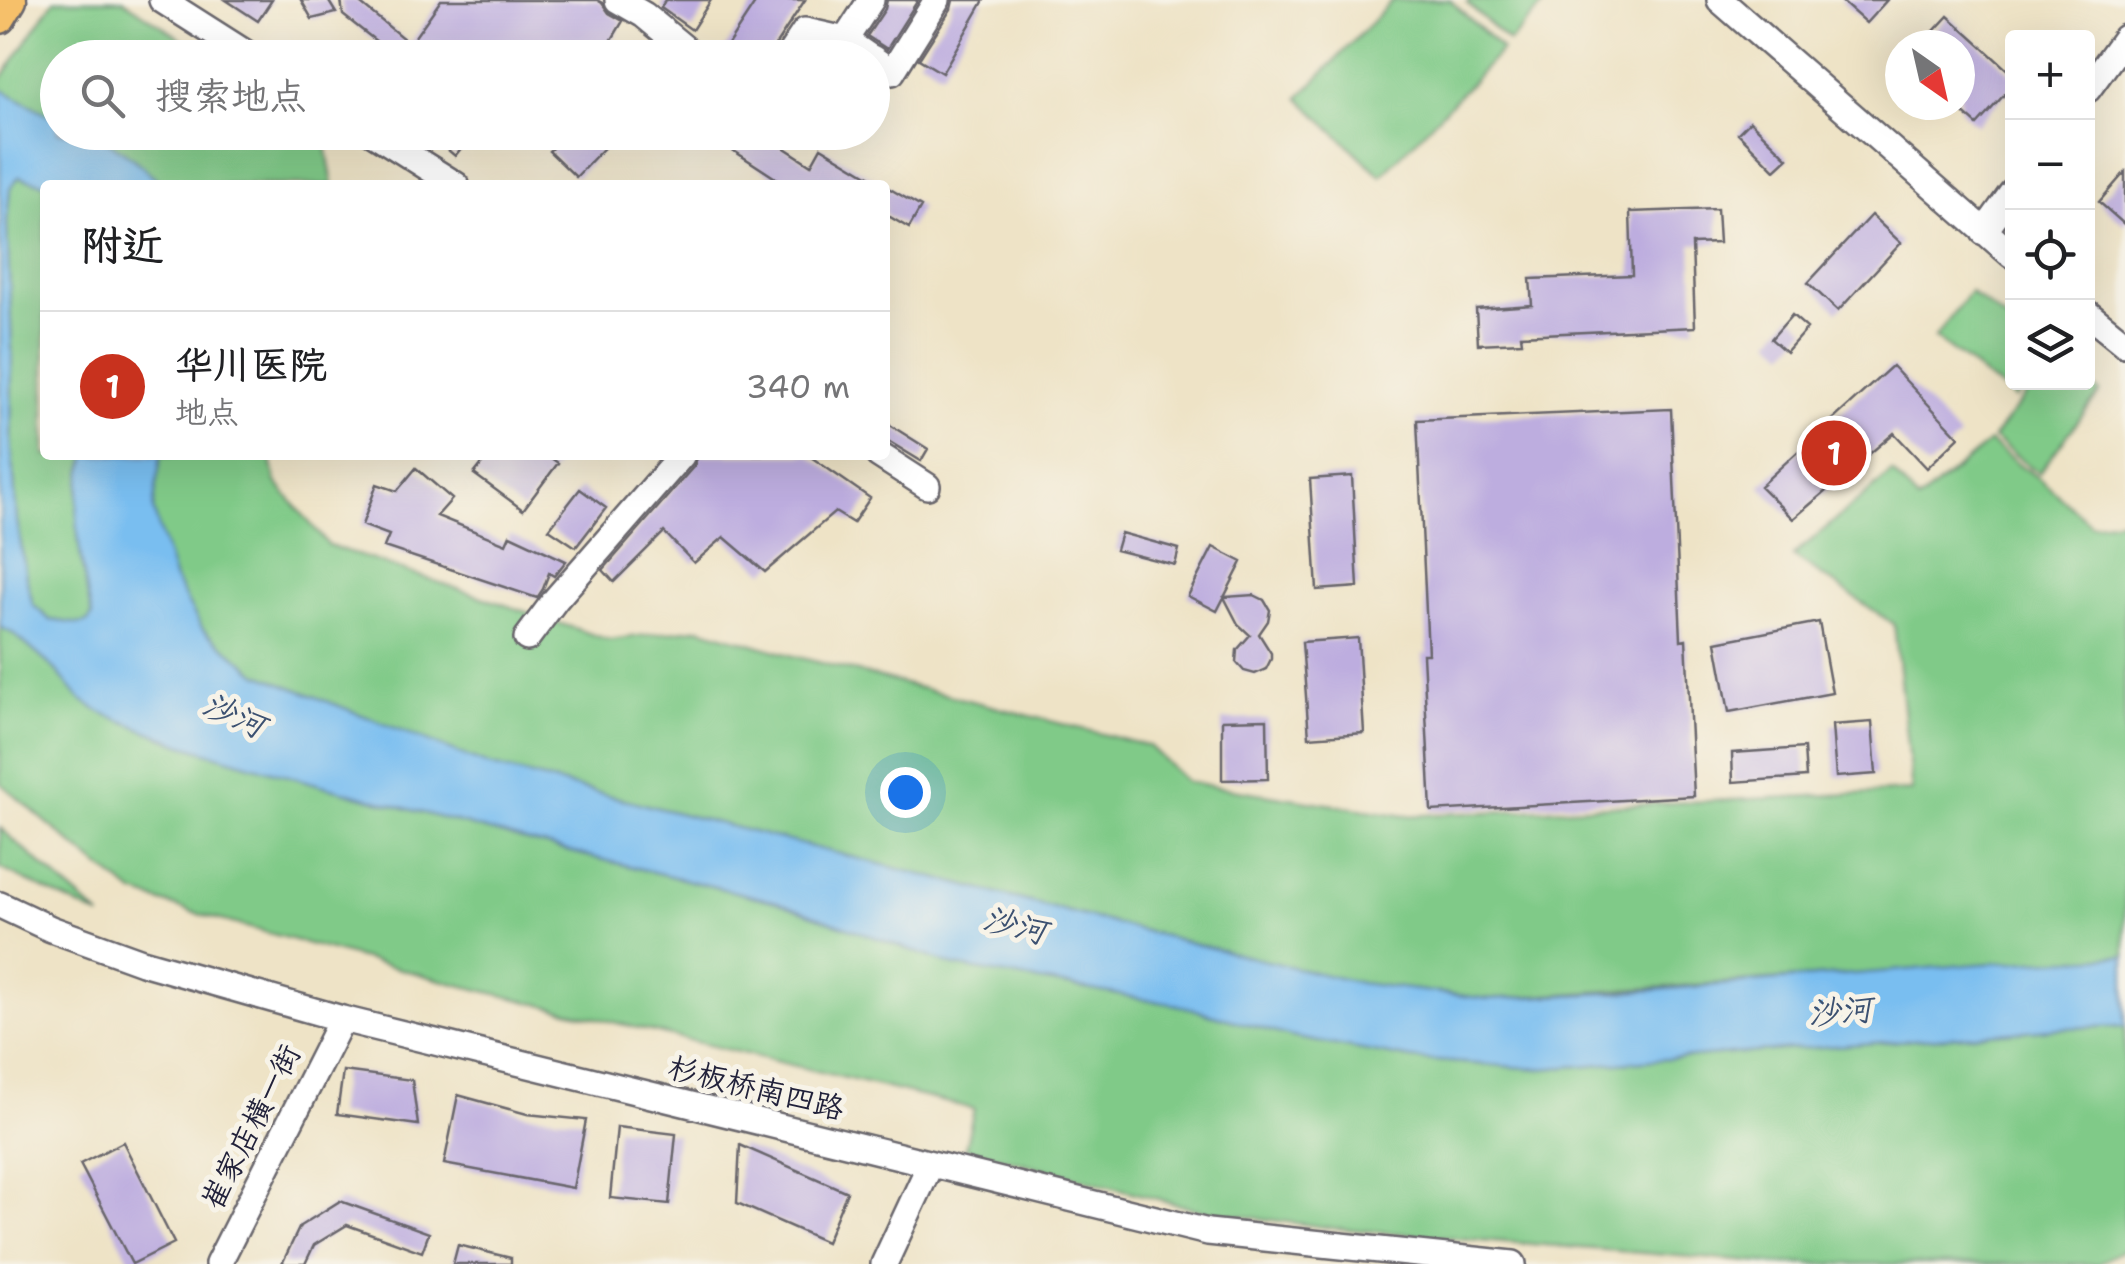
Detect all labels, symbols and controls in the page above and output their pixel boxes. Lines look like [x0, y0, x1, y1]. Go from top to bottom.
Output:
north arrow [1885, 30, 1975, 120]
map controls [2005, 30, 2095, 390]
button: + [2005, 30, 2095, 120]
search box [40, 40, 890, 150]
icon: search [75, 68, 130, 123]
text: 搜索地点 [155, 70, 307, 121]
button: − [2005, 120, 2095, 210]
button: locate [2005, 210, 2095, 300]
text: 附近 [80, 217, 164, 273]
button: layers [2005, 300, 2095, 390]
text: 华川医院 [175, 339, 327, 390]
text: 1 [105, 365, 120, 408]
text: 340 m [746, 365, 850, 408]
text: 地点 [175, 390, 239, 433]
pin: 1 [1802, 416, 1866, 490]
water label: 沙河 [196, 682, 277, 749]
your location [880, 767, 931, 818]
water label: 沙河 [979, 896, 1056, 954]
water label: 沙河 [1807, 986, 1878, 1034]
street label: 崔家店横一街 [191, 1037, 310, 1216]
street label: 杉板桥南四路 [664, 1046, 848, 1129]

